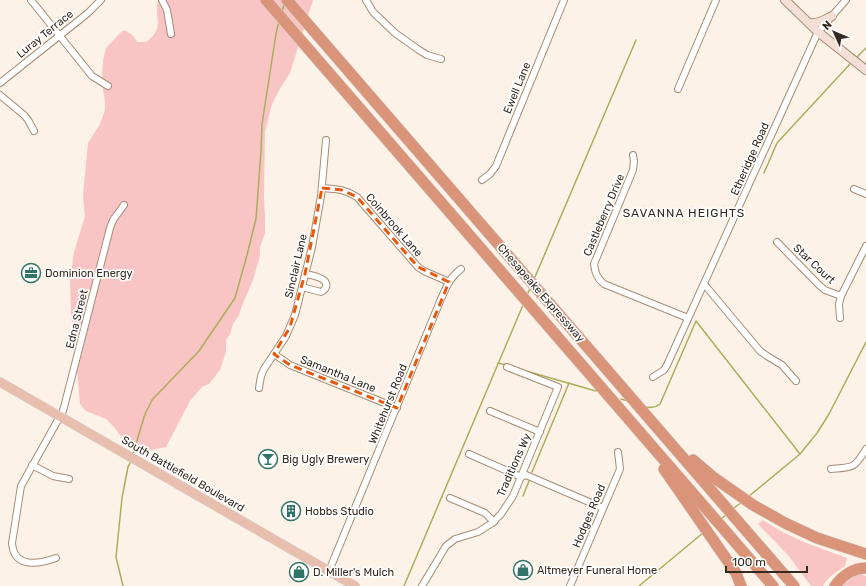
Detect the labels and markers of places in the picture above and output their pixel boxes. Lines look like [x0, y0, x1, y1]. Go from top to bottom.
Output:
office icon: Dominion Energy [20, 262, 42, 284]
place label: Dominion Energy [45, 267, 133, 280]
bar icon: Big Ugly Brewery [257, 448, 279, 470]
place label: Big Ugly Brewery [282, 453, 369, 466]
building icon: Hobbs Studio [280, 500, 302, 522]
place label: Hobbs Studio [305, 505, 374, 518]
shop icon: Altmeyer Funeral Home [512, 559, 534, 581]
shop icon: D. Miller's Mulch [288, 561, 310, 583]
place label: Altmeyer Funeral Home [537, 564, 657, 577]
place label: D. Miller's Mulch [313, 566, 394, 579]

